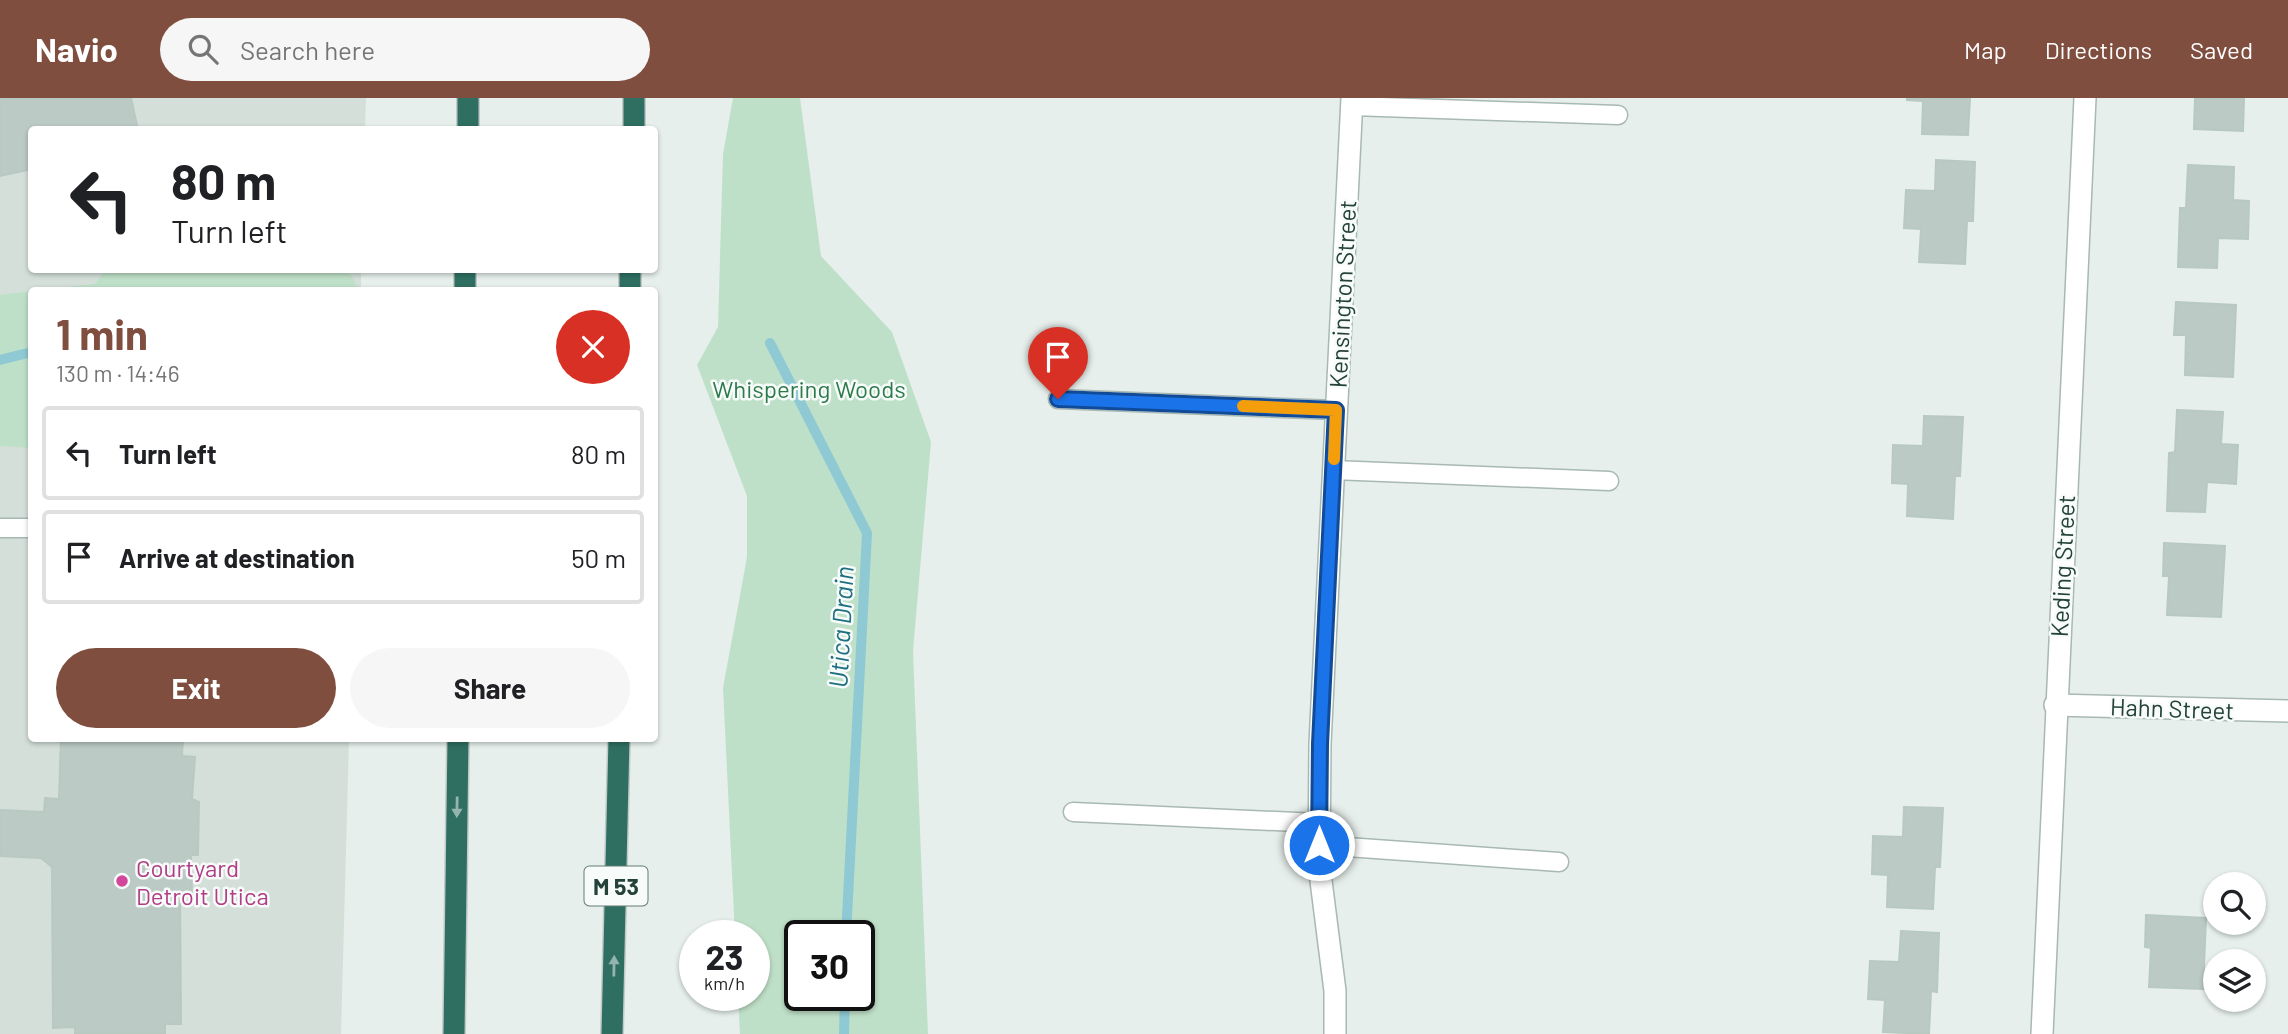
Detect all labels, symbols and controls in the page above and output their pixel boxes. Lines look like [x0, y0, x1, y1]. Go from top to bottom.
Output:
search box [160, 18, 650, 81]
text: Navio [35, 29, 118, 69]
icon: search [184, 30, 222, 68]
text: Search here [240, 34, 375, 65]
text: Map [1964, 35, 2007, 64]
text: Directions [2045, 35, 2152, 64]
text: Saved [2190, 35, 2253, 64]
text: 80 m [171, 151, 276, 210]
icon: left [56, 154, 147, 245]
street label: Kensington Street [1323, 199, 1361, 389]
text: Turn left [171, 211, 288, 249]
text: 1 min [56, 308, 148, 358]
button: close [556, 310, 630, 384]
pin [1028, 327, 1088, 399]
icon: arrive [1039, 338, 1077, 376]
text: 130 m · 14:46 [56, 359, 180, 387]
park label: Whispering Woods [712, 374, 906, 403]
icon: left [60, 434, 98, 472]
text: Turn left [119, 438, 217, 469]
text: 80 m [571, 438, 626, 469]
street label: Keding Street [2044, 494, 2080, 638]
icon: arrive [60, 538, 98, 576]
text: Arrive at destination [119, 542, 355, 573]
text: 50 m [571, 542, 626, 573]
water label: Utica Drain [821, 565, 859, 689]
button: Exit [56, 648, 336, 728]
button: Share [350, 648, 630, 728]
street label: Hahn Street [2109, 691, 2235, 725]
one-way arrow [451, 796, 463, 818]
position arrow [1282, 808, 1356, 882]
place label: Courtyard Detroit Utica [136, 853, 269, 910]
road number: M 53 [584, 866, 648, 906]
map controls [2203, 872, 2266, 1012]
button: search [2203, 872, 2266, 935]
marker: Courtyard Detroit Utica [114, 873, 130, 889]
speed limit sign: 30 [784, 920, 875, 1011]
text: 23 [705, 935, 744, 977]
button: layers [2203, 949, 2266, 1012]
one-way arrow [608, 955, 620, 977]
text: km/h [704, 972, 745, 994]

